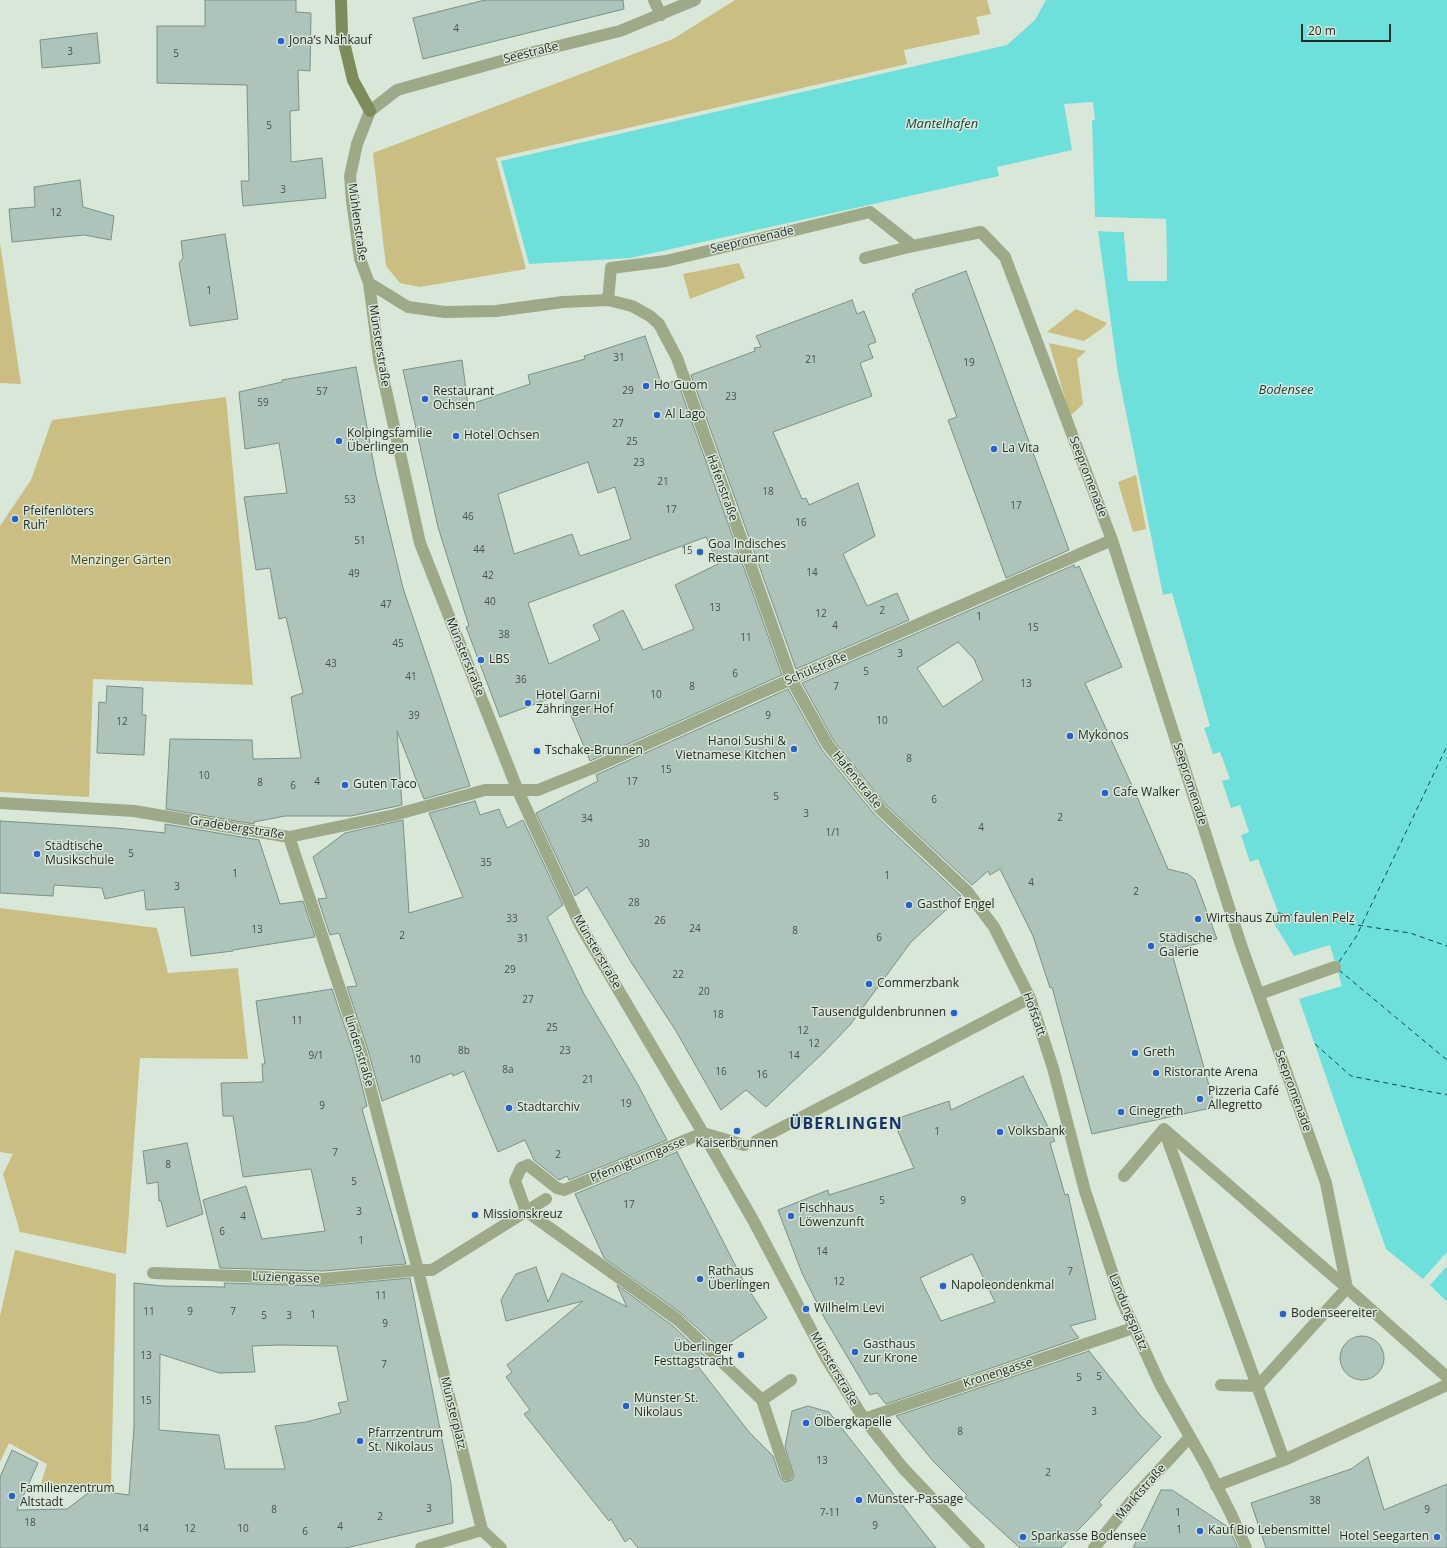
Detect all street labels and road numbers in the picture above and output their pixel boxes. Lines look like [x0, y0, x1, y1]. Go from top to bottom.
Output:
street label: Seestraße [502, 39, 560, 67]
street label: Mühlenstraße [344, 182, 370, 262]
street label: Seepromenade [709, 223, 795, 257]
street label: Münsterstraße [365, 304, 393, 388]
street label: Seepromenade [1066, 435, 1110, 519]
street label: Hafenstraße [703, 453, 741, 523]
street label: Münsterstraße [443, 616, 487, 698]
street label: Schulstraße [783, 650, 849, 688]
street label: Seepromenade [1170, 741, 1210, 827]
street label: Hafenstraße [830, 748, 884, 812]
street label: Gradebergstraße [189, 813, 285, 843]
street label: Münsterstraße [570, 912, 624, 992]
street label: Hofstatt [1019, 990, 1049, 1038]
street label: Lindenstraße [341, 1014, 377, 1088]
street label: Seepromenade [1272, 1048, 1314, 1134]
street label: Pfennigturmgasse [588, 1134, 688, 1186]
street label: Luziengasse [252, 1270, 320, 1286]
street label: Landungsplatz [1105, 1272, 1151, 1352]
street label: Münsterstraße [807, 1329, 861, 1409]
street label: Kronengasse [961, 1355, 1035, 1391]
street label: Münsterplatz [437, 1375, 469, 1451]
street label: Marktstraße [1113, 1461, 1169, 1523]

